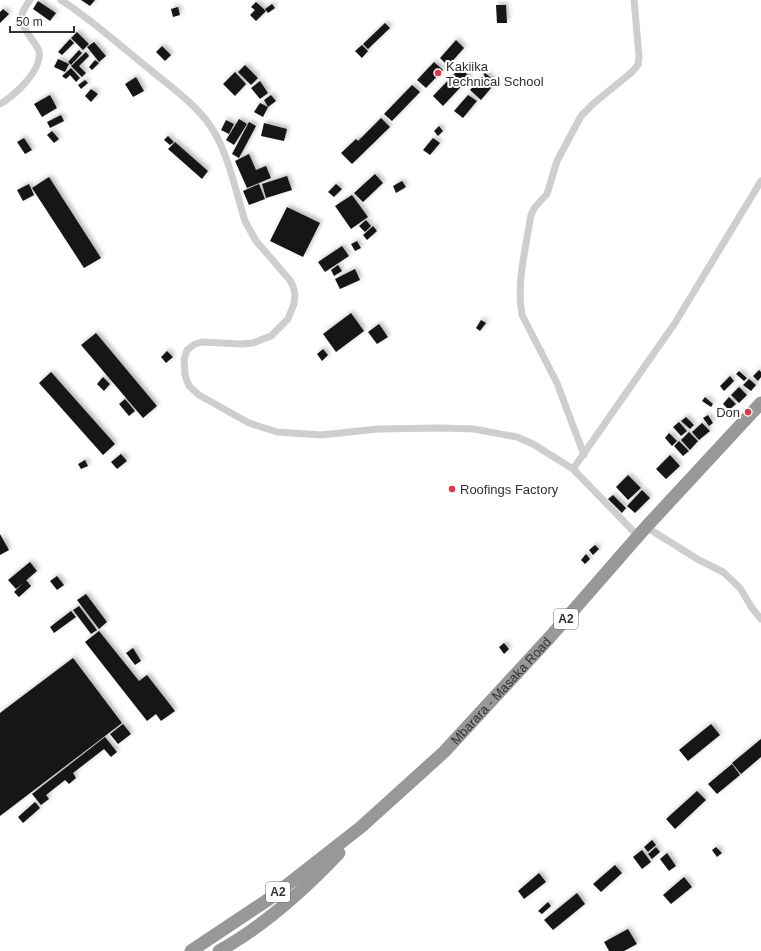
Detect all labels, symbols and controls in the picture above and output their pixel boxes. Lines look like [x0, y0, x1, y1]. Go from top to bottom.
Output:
scale bar [10, 8, 74, 34]
text: 50 m [16, 15, 43, 29]
place label: Kakiika Technical School [446, 59, 544, 89]
marker: Kakiika Technical School [433, 68, 443, 78]
place label: Don [716, 405, 740, 420]
marker: Don [743, 407, 753, 417]
place label: Roofings Factory [460, 482, 559, 497]
marker: Roofings Factory [447, 484, 457, 494]
road number: A2 [554, 609, 578, 629]
street label: Mbarara - Masaka Road [448, 634, 554, 747]
road number: A2 [266, 882, 290, 902]

